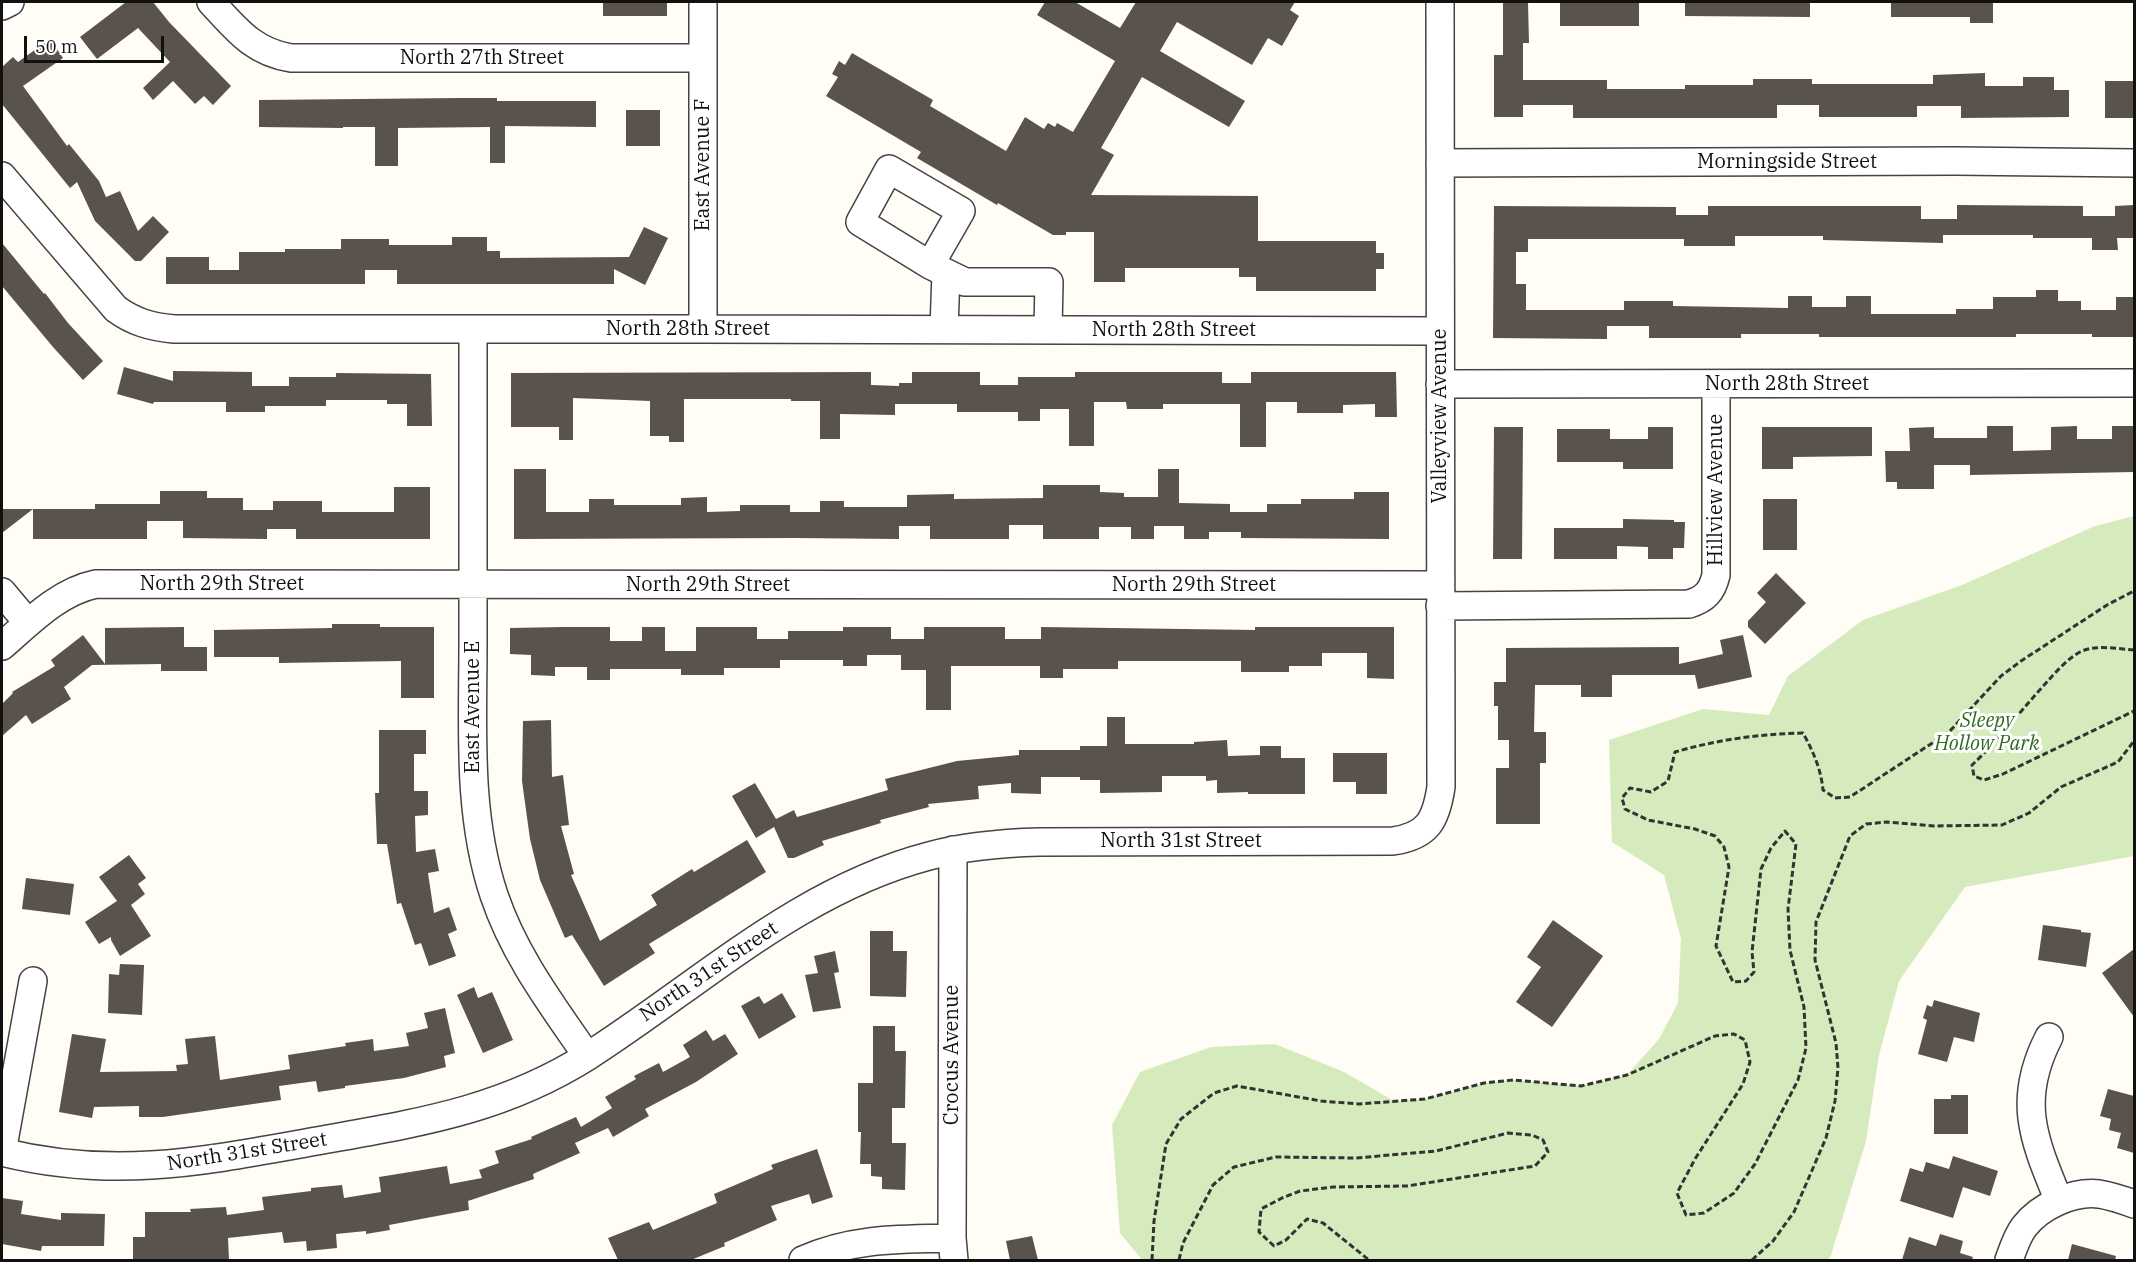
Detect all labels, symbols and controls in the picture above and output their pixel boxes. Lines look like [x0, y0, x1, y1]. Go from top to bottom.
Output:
scale bar [27, 24, 166, 62]
text: 50 m [35, 35, 78, 58]
street label: North 27th Street [400, 46, 564, 70]
street label: East Avenue F [691, 99, 715, 231]
street label: Morningside Street [1697, 150, 1877, 174]
street label: North 28th Street [606, 317, 770, 341]
street label: North 28th Street [1092, 318, 1256, 342]
street label: Valleyview Avenue [1428, 329, 1452, 503]
street label: North 28th Street [1705, 372, 1869, 396]
street label: Hillview Avenue [1704, 414, 1728, 566]
street label: North 29th Street [140, 572, 304, 596]
street label: North 29th Street [626, 573, 790, 597]
street label: North 29th Street [1112, 573, 1276, 597]
street label: East Avenue E [461, 641, 485, 773]
park label: Sleepy Hollow Park [1934, 709, 2040, 756]
street label: North 31st Street [1100, 829, 1262, 853]
street label: North 31st Street [635, 917, 783, 1027]
street label: Crocus Avenue [940, 985, 964, 1125]
street label: North 31st Street [165, 1128, 329, 1176]

